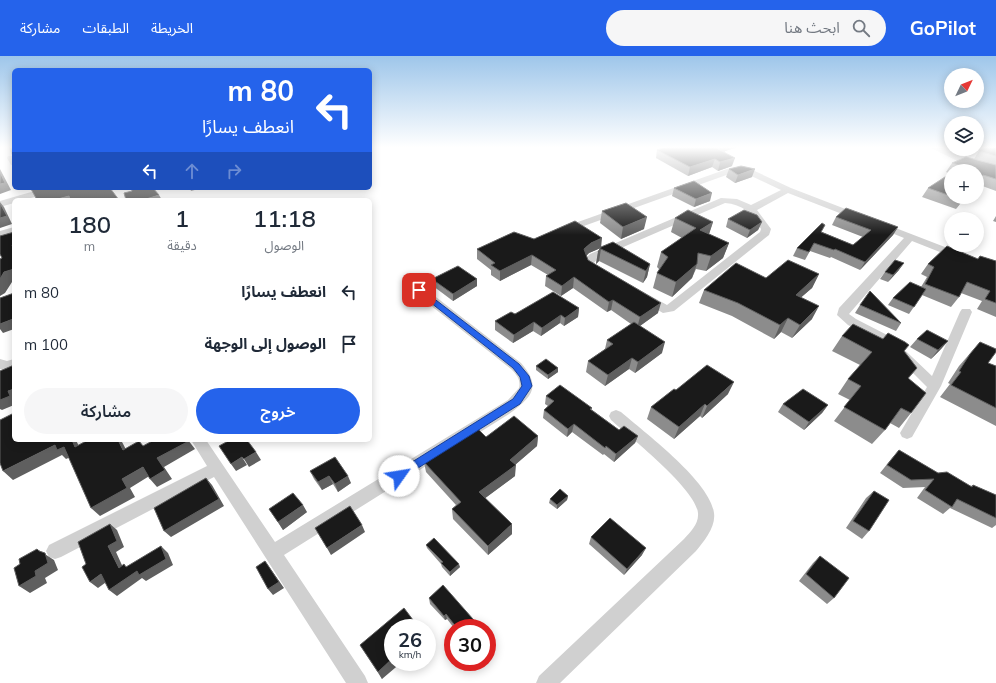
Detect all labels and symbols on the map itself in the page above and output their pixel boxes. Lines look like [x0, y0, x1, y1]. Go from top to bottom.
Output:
north arrow [944, 68, 984, 108]
pin [402, 273, 436, 307]
position arrow [378, 455, 420, 497]
speed limit sign: 30 [444, 619, 496, 671]

